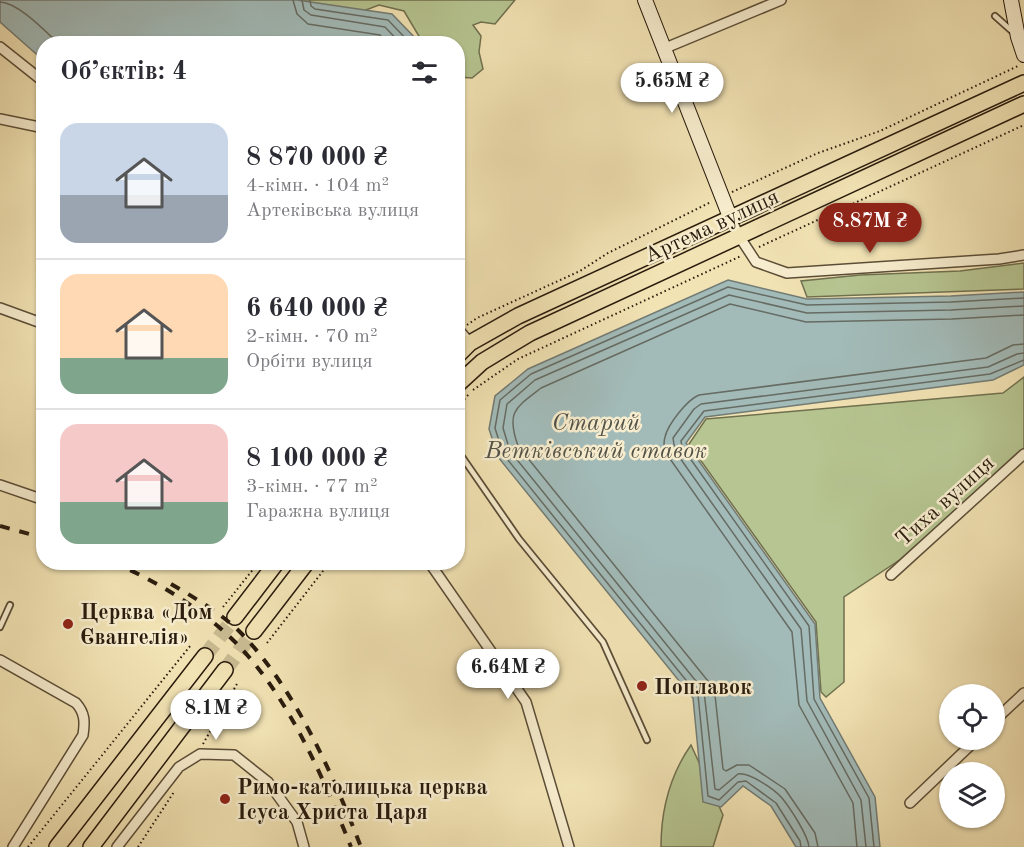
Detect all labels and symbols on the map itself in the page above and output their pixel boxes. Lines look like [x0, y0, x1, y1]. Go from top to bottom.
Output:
pin: 5.65M ₴ [617, 63, 727, 114]
street label: Артема вулиця [641, 186, 783, 268]
pin: 8.87M ₴ [815, 203, 925, 254]
water label: Старий Ветківський ставок [484, 412, 707, 464]
street label: Тиха вулиця [892, 452, 999, 551]
place label: Церква «Дом Євангелія» [80, 602, 213, 649]
marker: Церква «Дом Євангелія» [61, 617, 75, 631]
pin: 6.64M ₴ [453, 649, 563, 700]
place label: Поплавок [654, 677, 752, 699]
marker: Поплавок [635, 679, 649, 693]
pin: 8.1M ₴ [167, 690, 265, 741]
place label: Римо-католицька церква Ісуса Христа Царя [237, 777, 488, 824]
marker: Римо-католицька церква Ісуса Христа Царя [218, 792, 232, 806]

